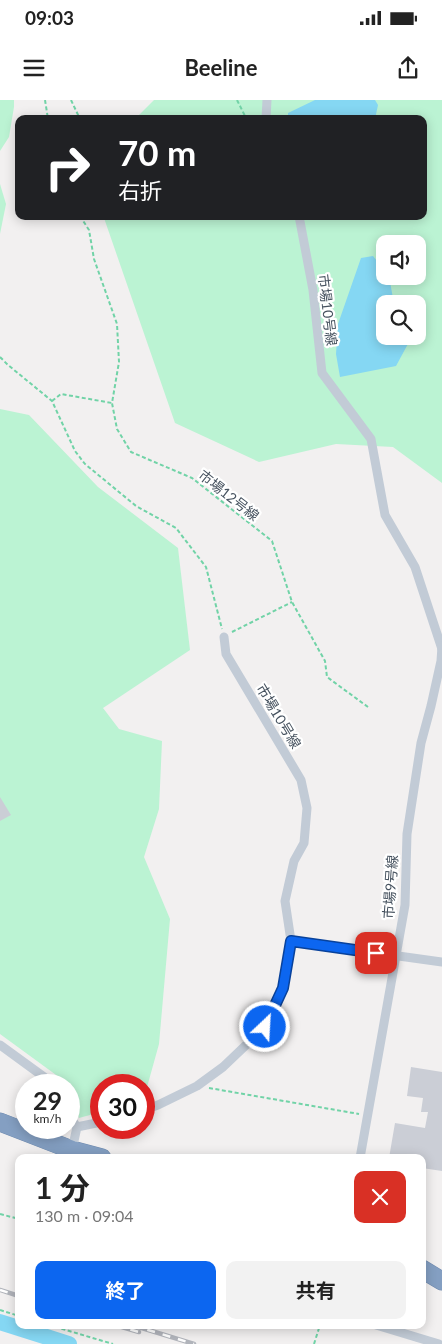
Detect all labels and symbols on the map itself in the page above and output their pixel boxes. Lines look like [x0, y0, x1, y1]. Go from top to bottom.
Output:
street label: 市場10号線 [315, 273, 341, 347]
street label: 市場12号線 [195, 466, 263, 524]
street label: 市場10号線 [253, 681, 305, 751]
street label: 市場9号線 [379, 854, 401, 920]
pin [355, 932, 397, 974]
position arrow [238, 1000, 290, 1052]
speed limit sign: 30 [90, 1074, 155, 1139]

